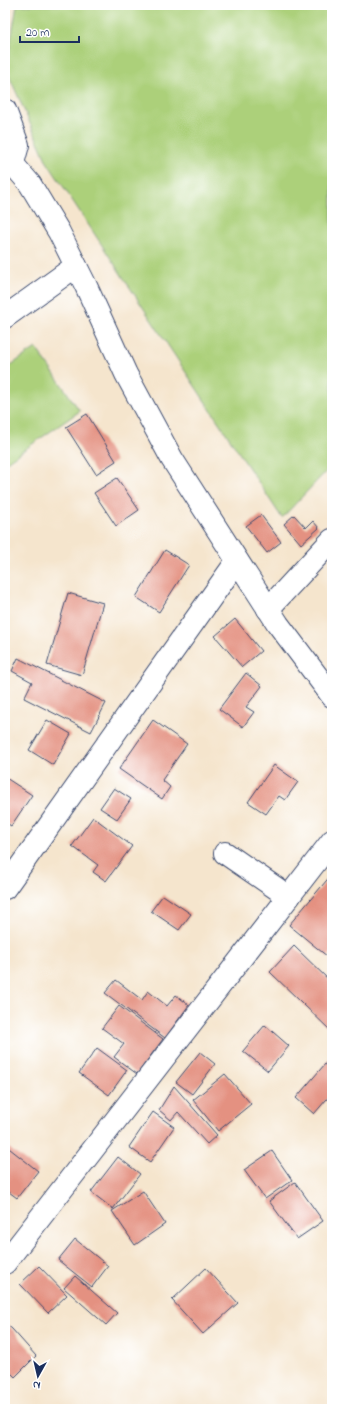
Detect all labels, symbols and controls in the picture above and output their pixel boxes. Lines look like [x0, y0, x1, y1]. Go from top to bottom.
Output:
scale bar [20, 18, 79, 44]
text: 20 m [26, 24, 49, 42]
north arrow [18, 1356, 58, 1396]
text: N [32, 1376, 42, 1393]

